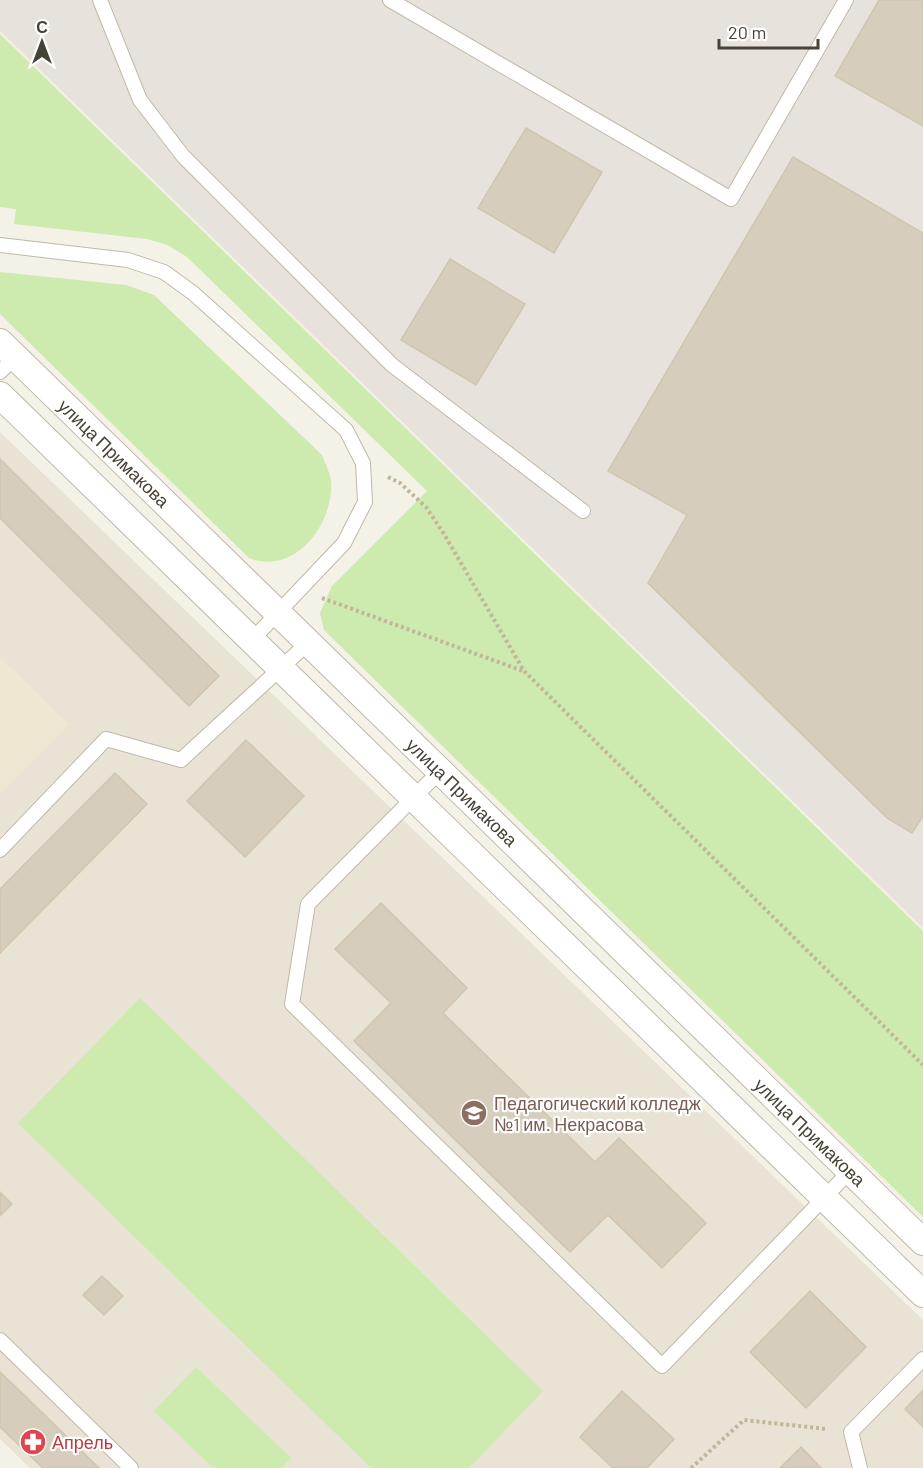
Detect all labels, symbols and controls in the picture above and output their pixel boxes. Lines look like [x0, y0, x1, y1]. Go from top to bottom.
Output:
north arrow [12, 12, 72, 72]
scale bar [719, 12, 818, 50]
text: С [36, 17, 48, 36]
text: 20 m [728, 21, 766, 43]
street label: улица Примакова [54, 394, 175, 512]
street label: улица Примакова [402, 733, 523, 851]
street label: улица Примакова [750, 1073, 871, 1191]
place label: Педагогический колледж №1 им. Некрасова [494, 1092, 701, 1135]
school or university icon: Педагогический колледж №1 им. Некрасова [459, 1098, 489, 1128]
pharmacy icon: Апрель [18, 1427, 48, 1457]
place label: Апрель [52, 1431, 113, 1453]

